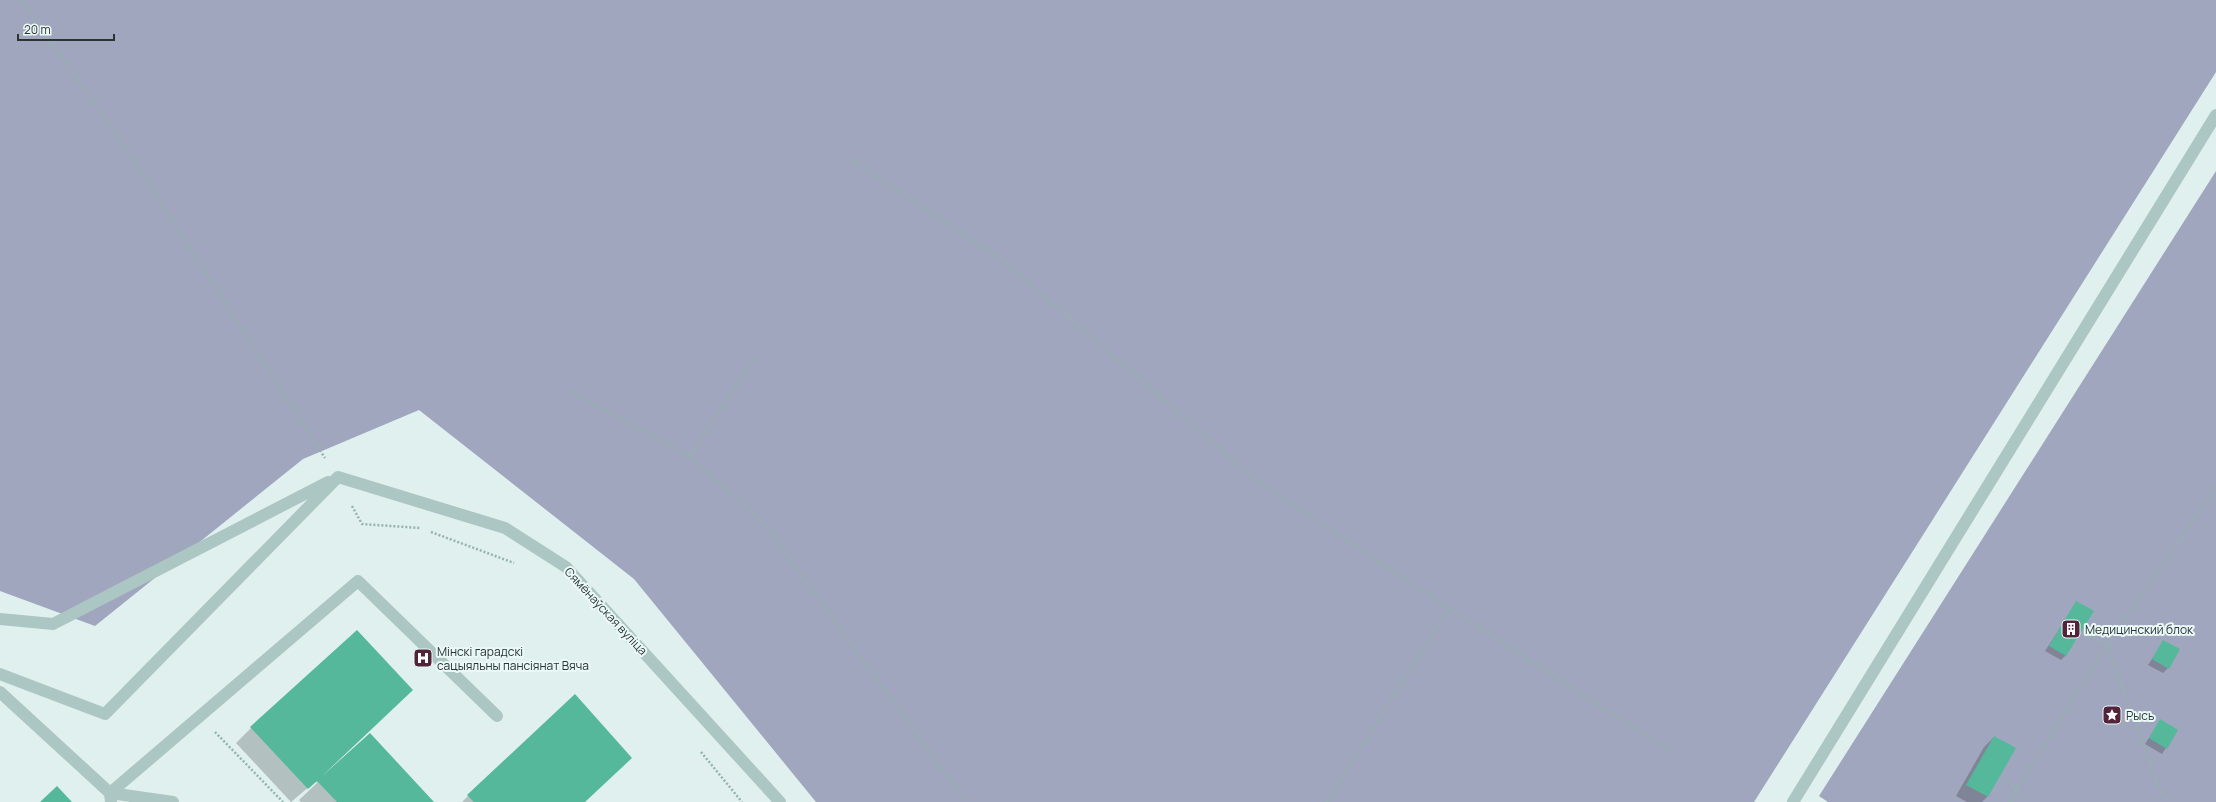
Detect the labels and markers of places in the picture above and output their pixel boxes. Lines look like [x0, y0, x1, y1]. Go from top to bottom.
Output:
building icon: Медицинский блок [2060, 618, 2082, 640]
place label: Медицинский блок [2085, 621, 2194, 638]
place label: Мінскі гарадскі сацыяльны пансіянат Вяча [437, 643, 589, 674]
hospital icon: Мінскі гарадскі сацыяльны пансіянат Вяча [412, 647, 434, 669]
place icon: Рысь [2101, 704, 2123, 726]
place label: Рысь [2126, 707, 2154, 724]

